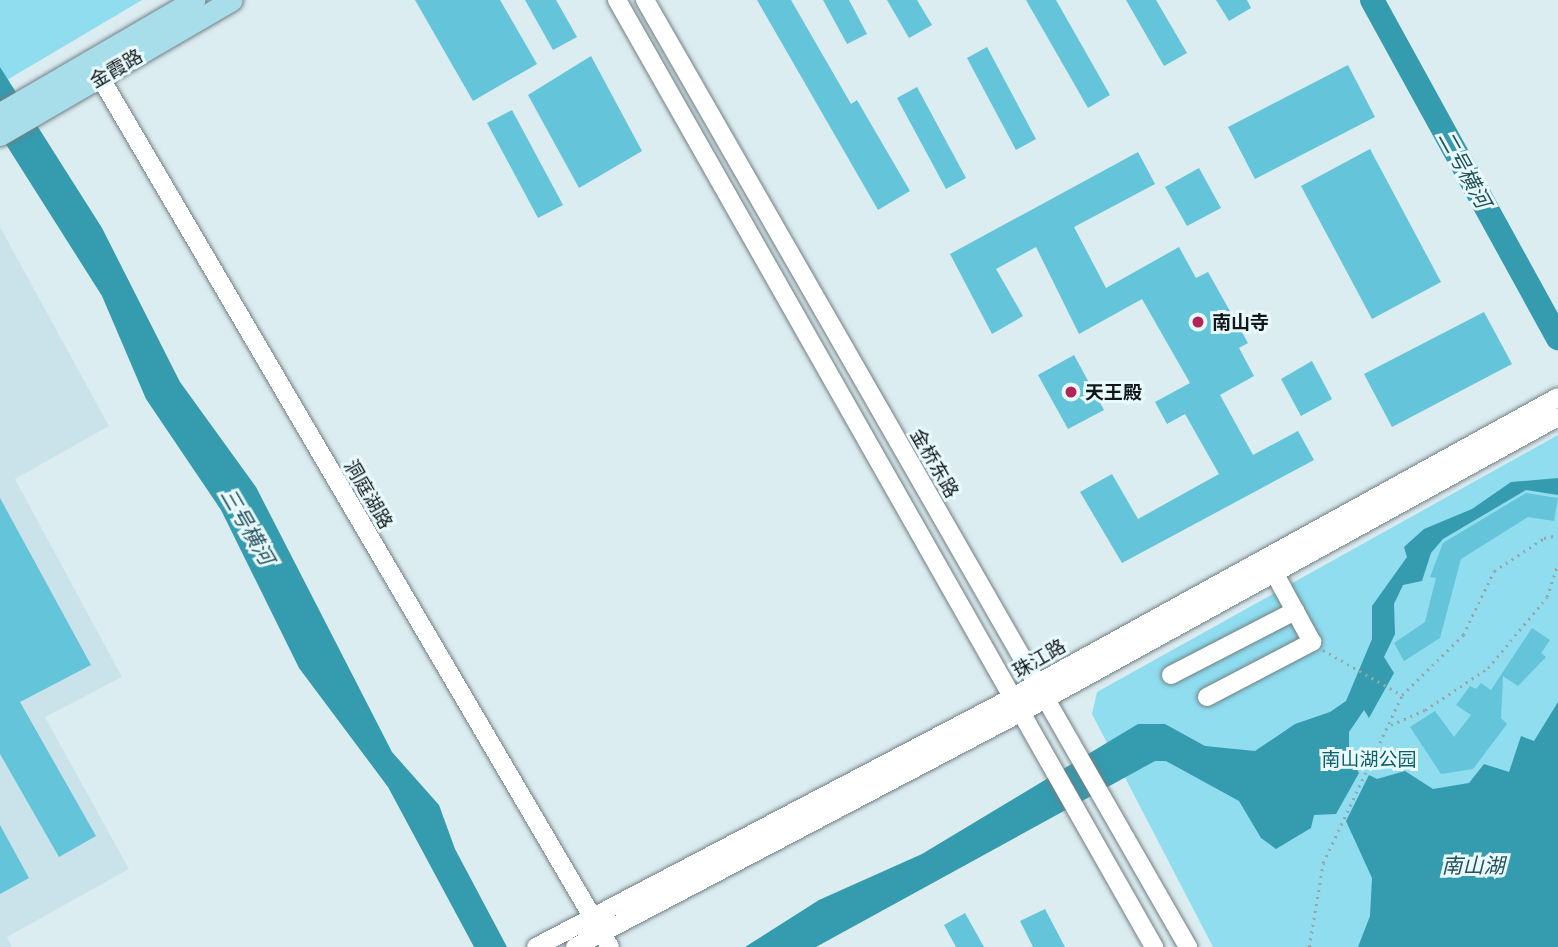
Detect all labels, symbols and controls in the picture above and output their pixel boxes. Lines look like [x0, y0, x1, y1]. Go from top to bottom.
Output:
street label: 金霞路 [86, 44, 146, 92]
water label: 二号横河 [1434, 126, 1496, 212]
place label: 南山寺 [1212, 311, 1269, 333]
marker: 南山寺 [1190, 314, 1206, 330]
place label: 天王殿 [1085, 381, 1142, 403]
marker: 天王殿 [1063, 384, 1079, 400]
street label: 金桥东路 [906, 424, 964, 502]
street label: 洞庭湖路 [340, 455, 398, 533]
water label: 三号横河 [216, 483, 280, 569]
street label: 珠江路 [1009, 634, 1069, 682]
park label: 南山湖公园 [1322, 748, 1416, 770]
water label: 南山湖 [1442, 852, 1504, 878]

